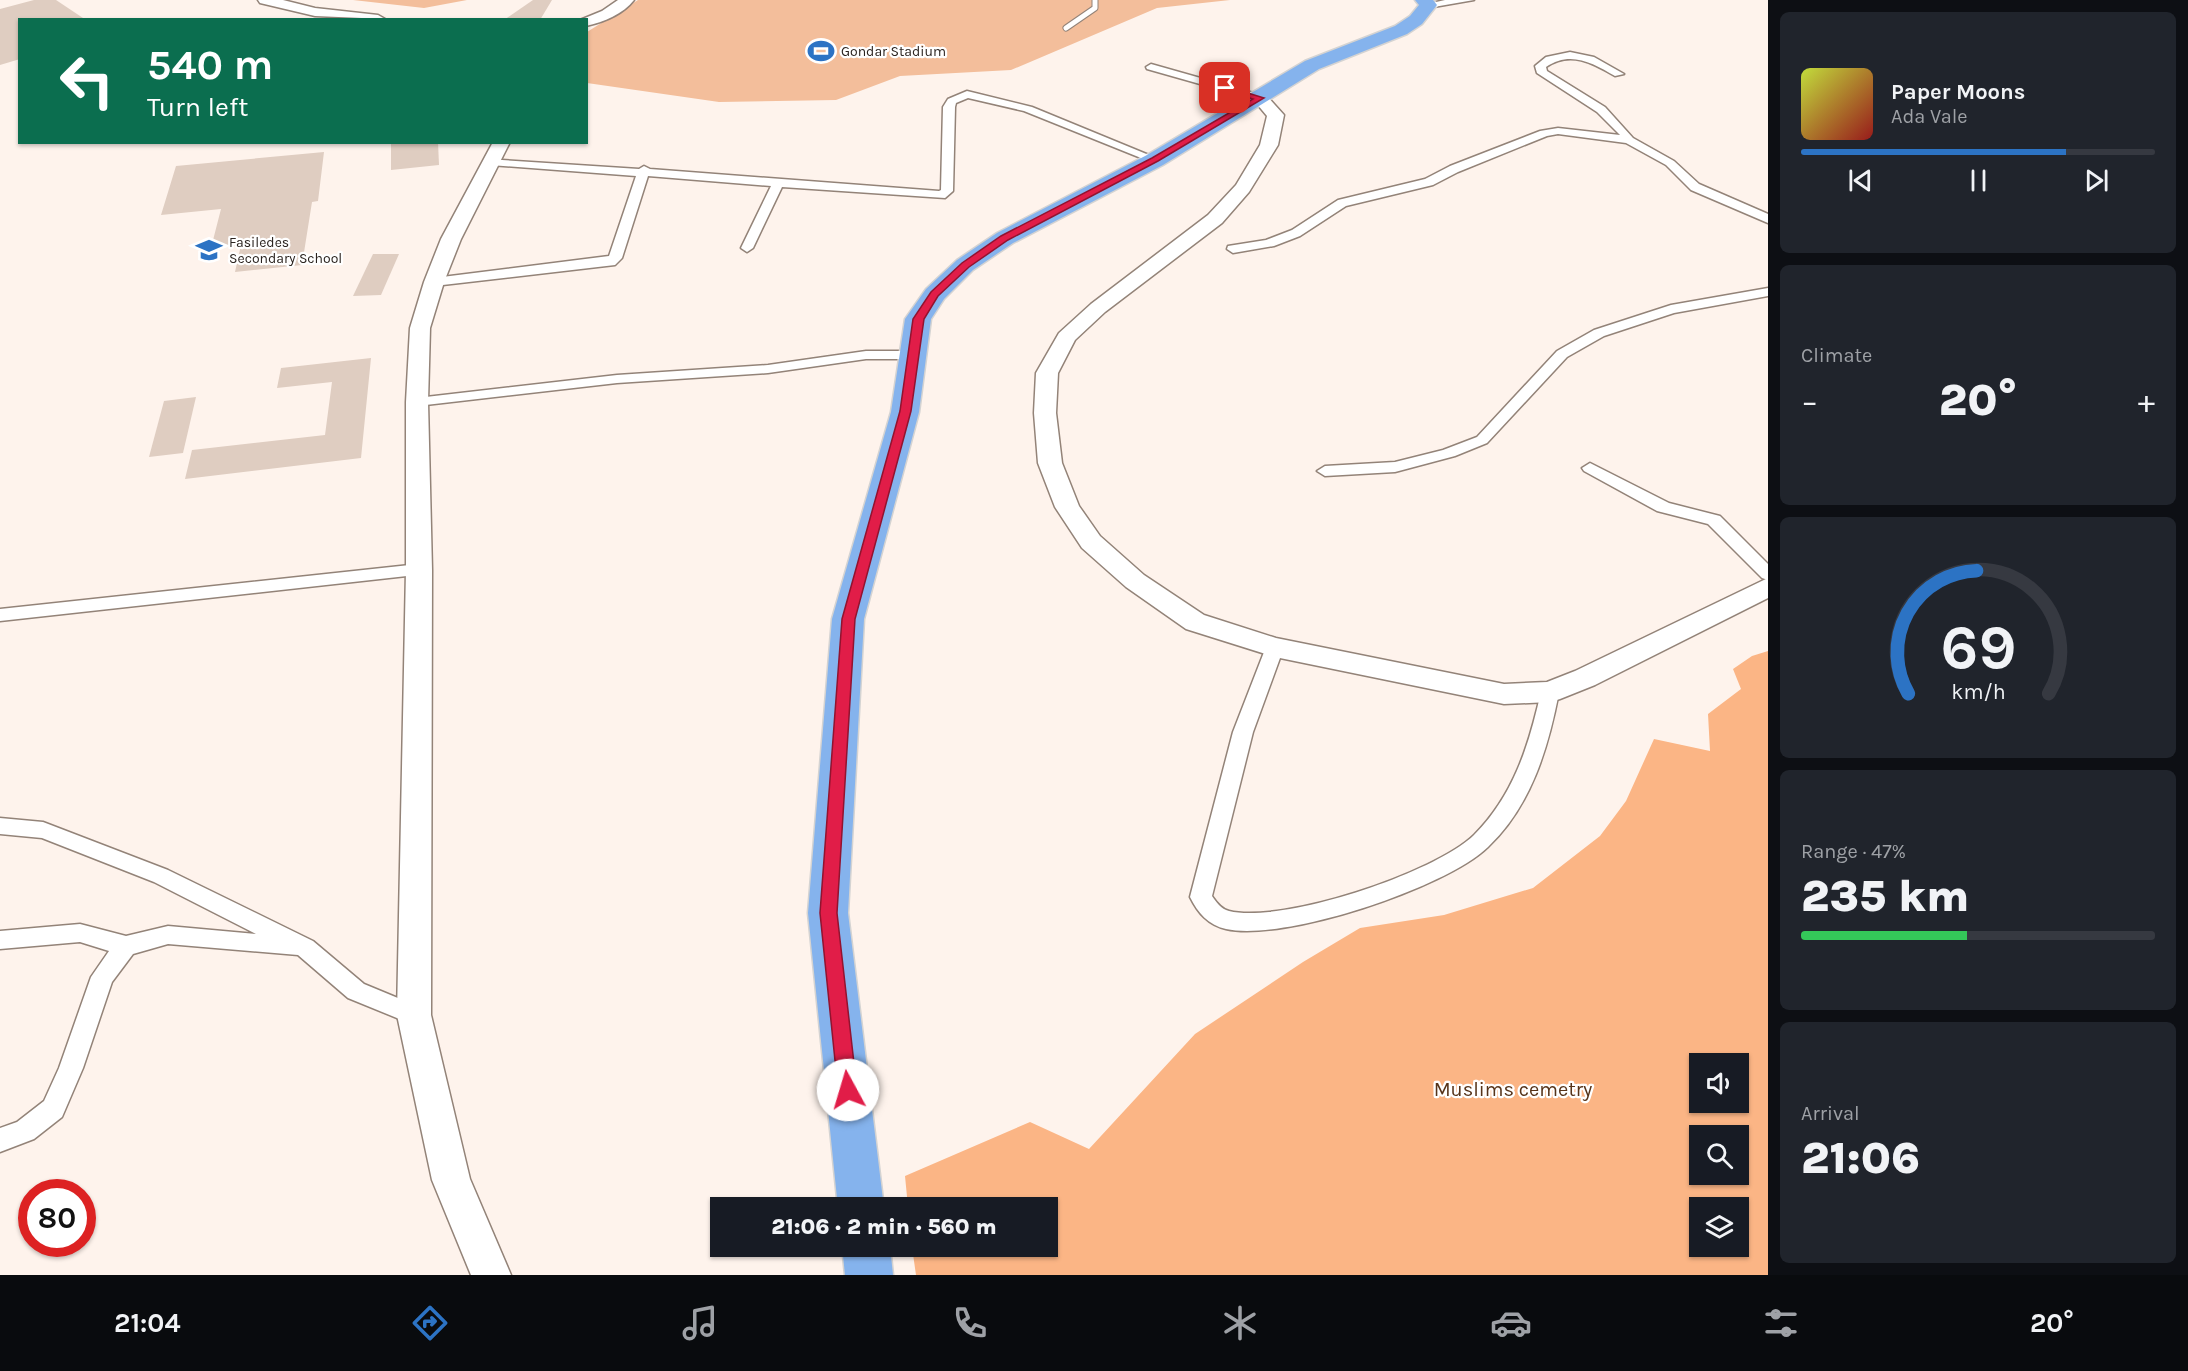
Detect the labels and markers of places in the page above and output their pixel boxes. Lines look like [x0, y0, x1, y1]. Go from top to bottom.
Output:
sports icon: Gondar Stadium [806, 36, 836, 66]
place label: Gondar Stadium [841, 43, 946, 60]
pin [1199, 62, 1250, 113]
place label: Fasiledes Secondary School [229, 234, 342, 267]
school or university icon: Fasiledes Secondary School [194, 235, 224, 265]

